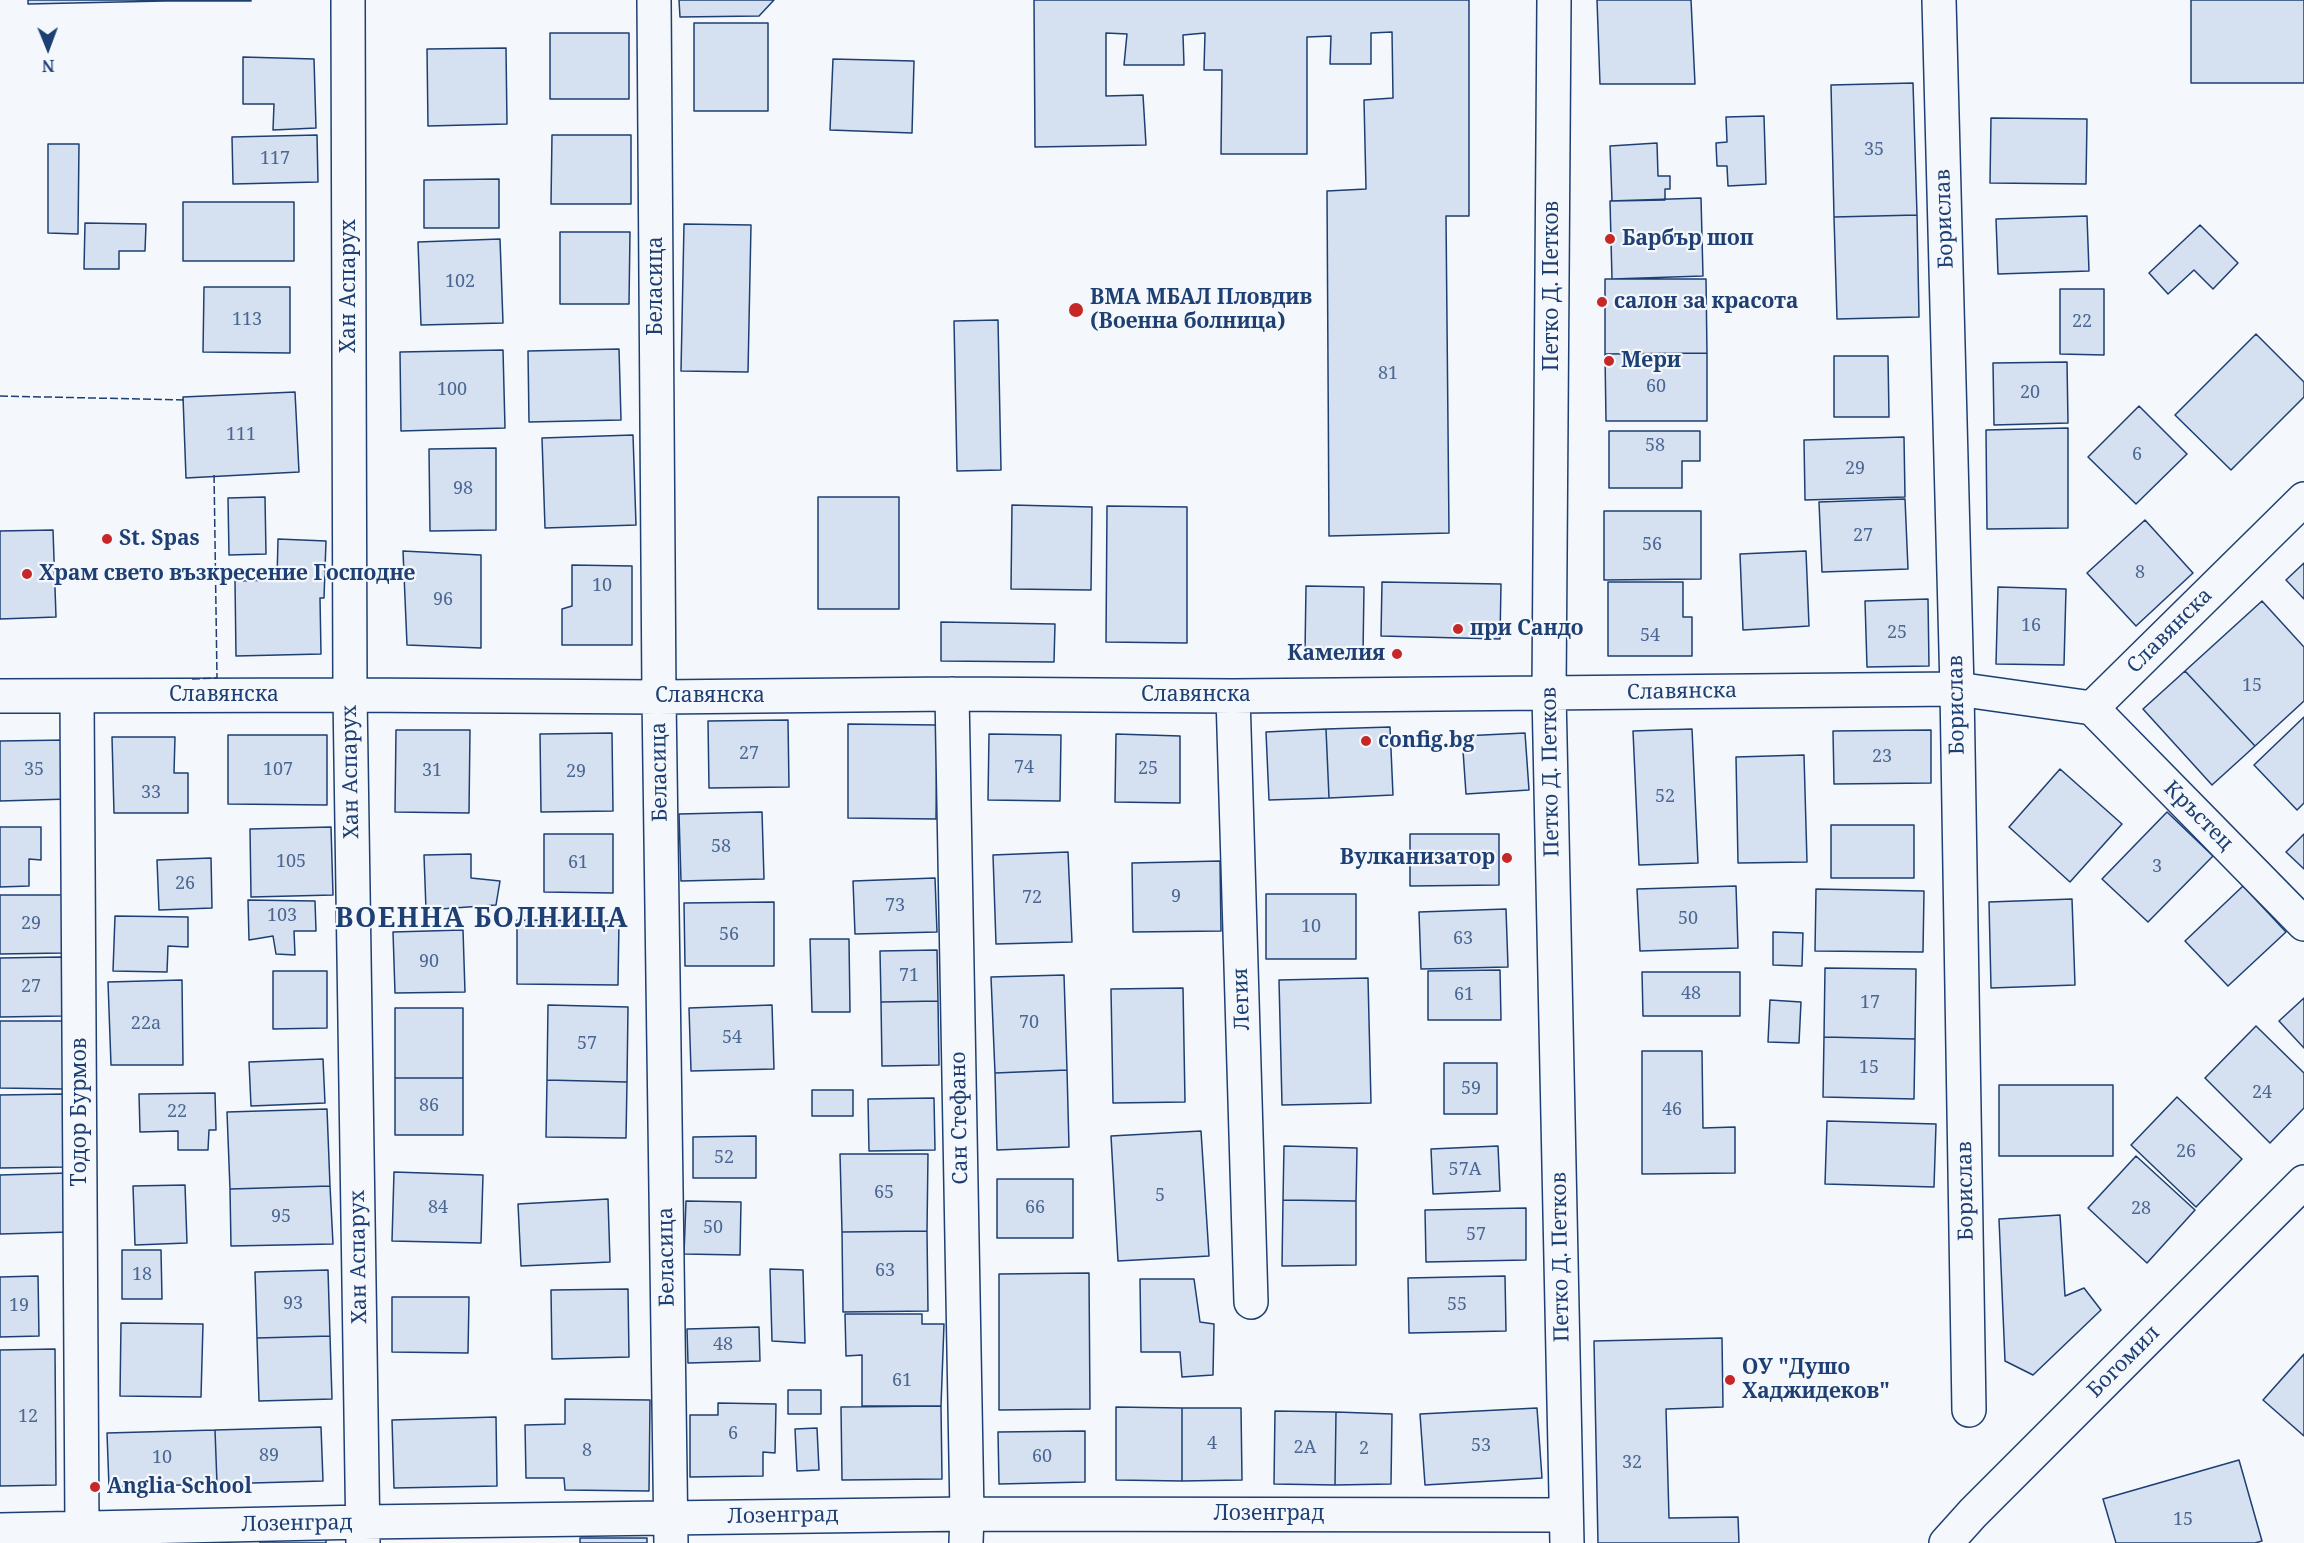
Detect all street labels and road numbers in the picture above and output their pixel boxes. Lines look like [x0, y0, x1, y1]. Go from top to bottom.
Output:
street label: Борислав [1931, 169, 1959, 269]
street label: Петко Д. Петков [1539, 201, 1565, 371]
street label: Хан Аспарух [336, 219, 362, 353]
street label: Беласица [643, 236, 669, 336]
street label: Славянска [2122, 583, 2218, 679]
street label: Борислав [1944, 655, 1970, 755]
street label: Славянска [1627, 678, 1737, 706]
street label: Славянска [169, 682, 279, 708]
street label: Славянска [1141, 682, 1251, 708]
street label: Славянска [655, 683, 765, 709]
street label: Петко Д. Петков [1537, 687, 1565, 857]
street label: Хан Аспарух [337, 705, 365, 839]
street label: Беласица [647, 722, 673, 822]
street label: Кръстец [2158, 776, 2238, 856]
street label: Легия [1228, 967, 1256, 1031]
street label: Тодор Бурмов [67, 1038, 93, 1186]
street label: Сан Стефано [946, 1051, 974, 1185]
street label: Борислав [1953, 1141, 1979, 1241]
street label: Петко Д. Петков [1547, 1172, 1575, 1342]
street label: Хан Аспарух [345, 1190, 373, 1324]
street label: Беласица [654, 1207, 680, 1307]
street label: Богомил [2083, 1321, 2165, 1403]
street label: Лозенград [1213, 1501, 1325, 1527]
street label: Лозенград [727, 1502, 839, 1530]
street label: Лозенград [241, 1510, 353, 1538]

